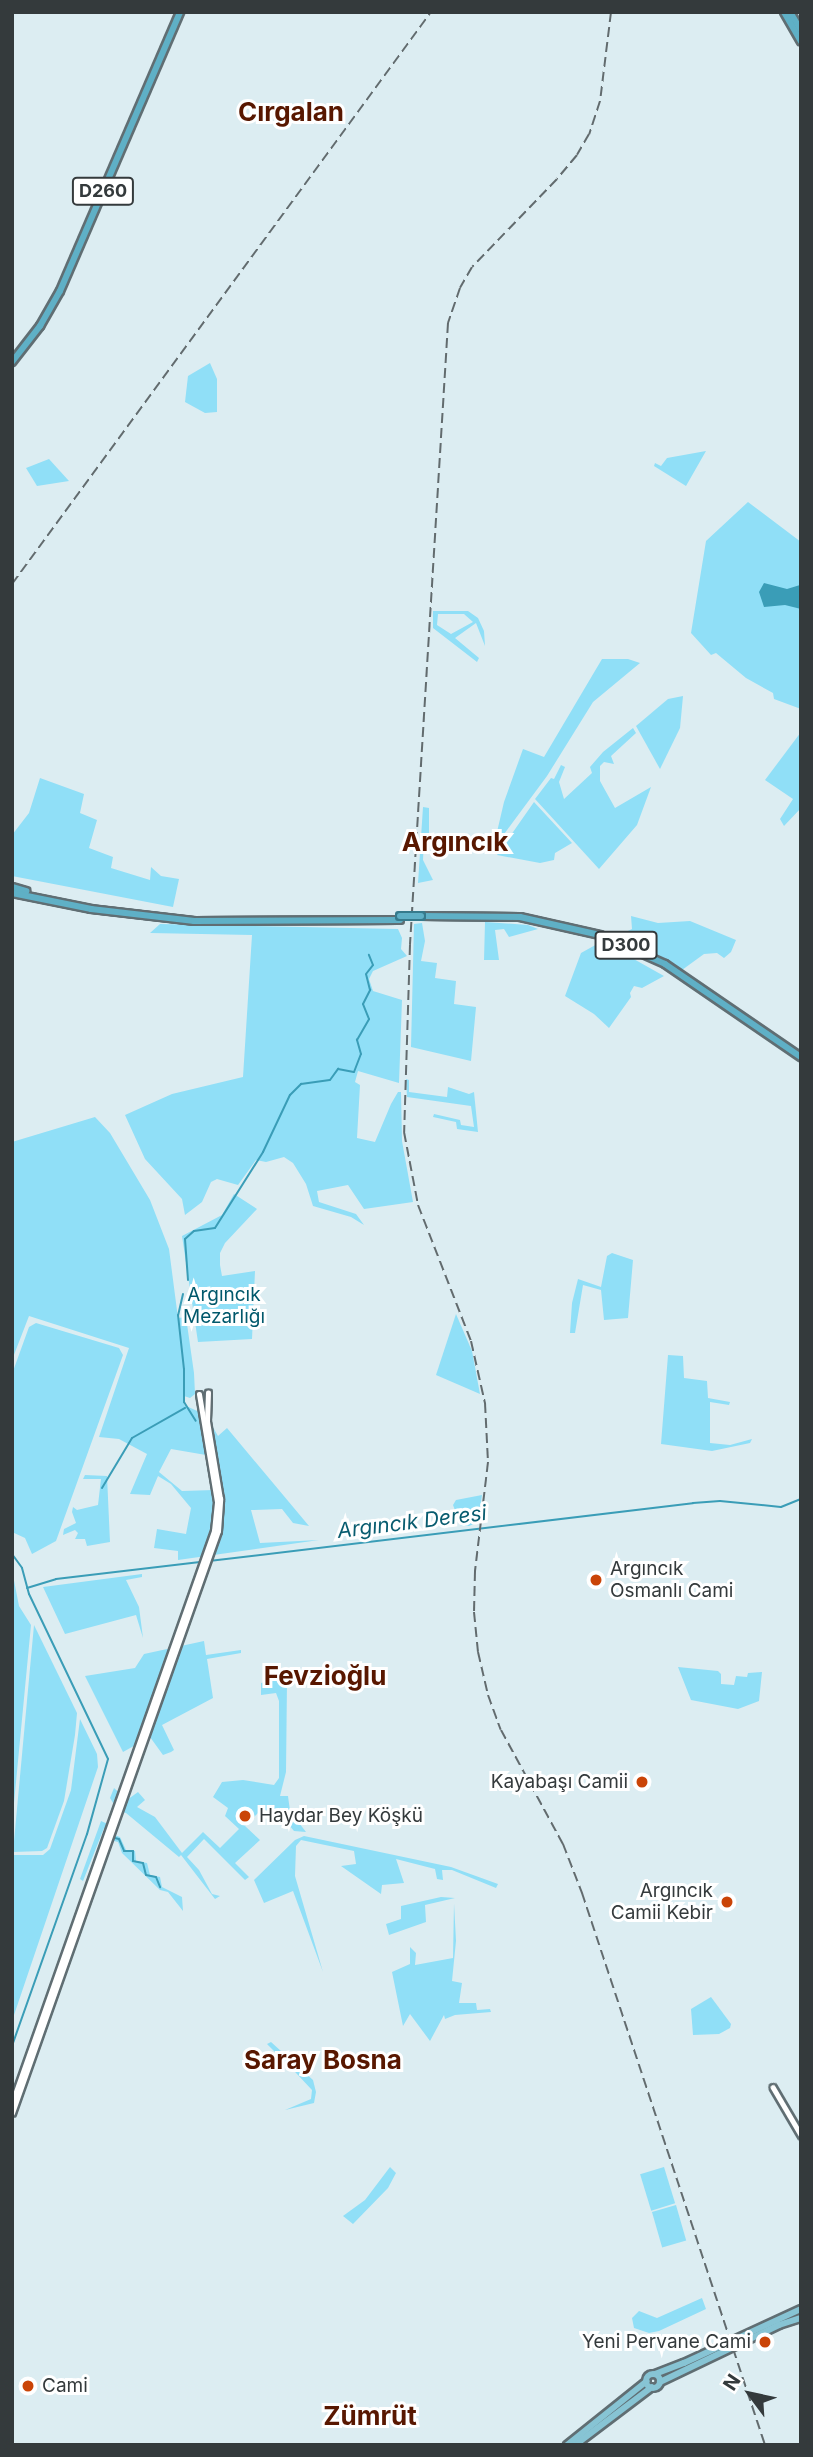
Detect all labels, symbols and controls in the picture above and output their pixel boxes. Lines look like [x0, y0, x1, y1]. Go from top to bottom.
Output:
district label: Cırgalan [238, 96, 344, 128]
road number: D260 [72, 176, 134, 206]
district label: Argıncık [402, 826, 508, 858]
road number: D300 [594, 930, 658, 960]
park label: Argıncık Mezarlığı [183, 1284, 265, 1328]
water label: Argıncık Deresi [336, 1500, 488, 1544]
place label: Argıncık Osmanlı Cami [610, 1558, 733, 1602]
marker: Argıncık Osmanlı Cami [588, 1572, 604, 1588]
district label: Fevzioğlu [264, 1660, 386, 1692]
place label: Kayabaşı Camii [491, 1771, 628, 1793]
marker: Kayabaşı Camii [634, 1774, 650, 1790]
place label: Haydar Bey Köşkü [259, 1805, 423, 1827]
marker: Haydar Bey Köşkü [237, 1808, 253, 1824]
place label: Argıncık Camii Kebir [611, 1880, 713, 1924]
marker: Argıncık Camii Kebir [719, 1894, 735, 1910]
district label: Saray Bosna [244, 2044, 402, 2076]
place label: Yeni Pervane Cami [582, 2331, 751, 2353]
marker: Yeni Pervane Cami [757, 2334, 773, 2350]
north arrow [715, 2359, 785, 2429]
text: N [718, 2370, 746, 2395]
place label: Cami [42, 2375, 88, 2397]
marker: Cami [20, 2378, 36, 2394]
district label: Zümrüt [323, 2400, 417, 2432]

